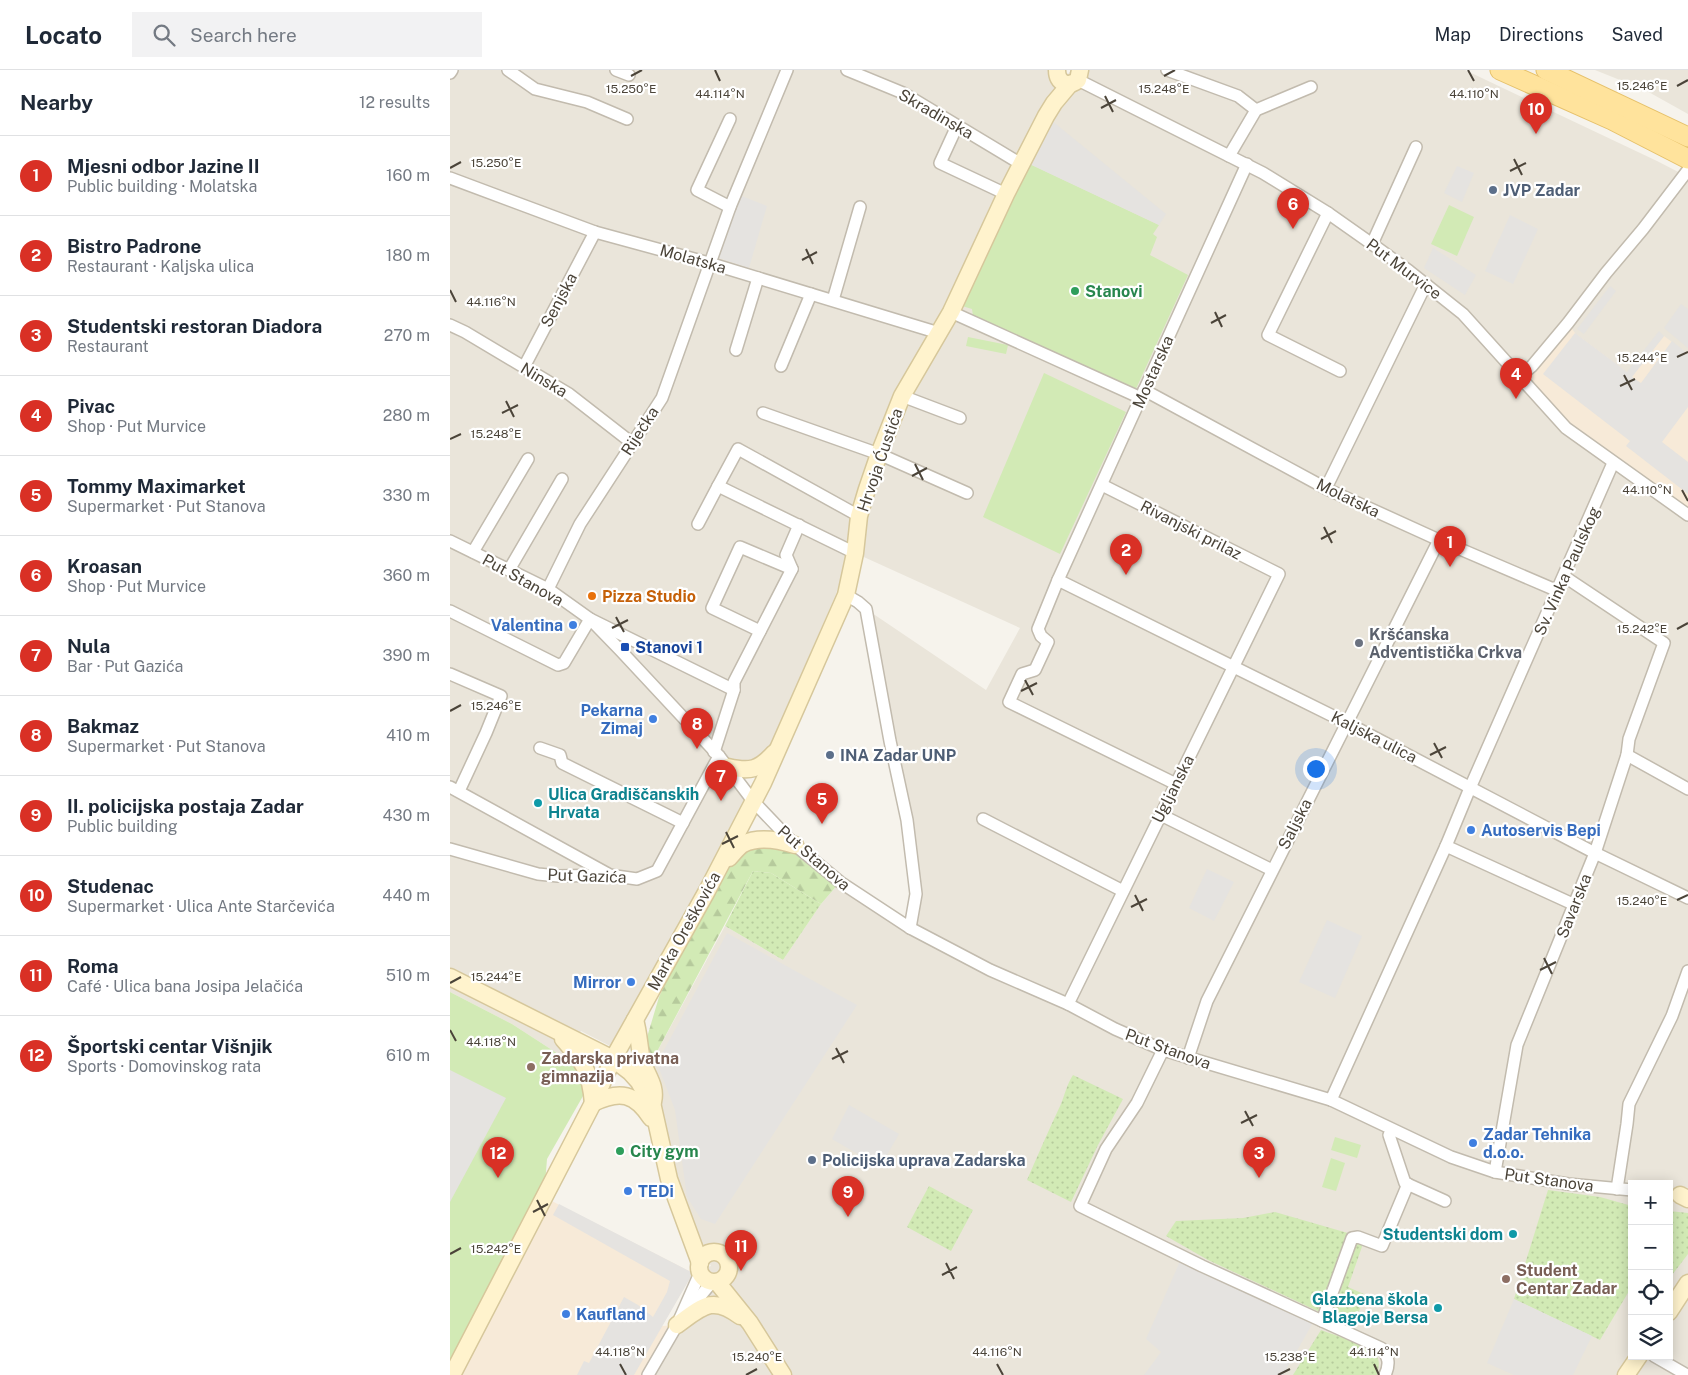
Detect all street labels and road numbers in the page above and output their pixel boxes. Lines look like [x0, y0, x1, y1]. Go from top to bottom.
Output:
street label: Skradinska [895, 85, 977, 143]
street label: Put Murvice [1363, 235, 1445, 303]
street label: Molatska [658, 240, 728, 278]
street label: Senjska [537, 270, 581, 330]
street label: Mostarska [1128, 333, 1178, 411]
street label: Ninska [517, 359, 571, 401]
street label: Riječka [617, 403, 663, 459]
street label: Hrvoja Ćustića [852, 405, 907, 514]
street label: Molatska [1313, 474, 1383, 522]
street label: Rivanjski prilaz [1137, 496, 1245, 564]
street label: Sv. Vinka Paulskog [1530, 504, 1604, 638]
street label: Put Stanova [479, 550, 567, 610]
street label: Kaljska ulica [1328, 707, 1420, 767]
street label: Ugljanska [1148, 752, 1198, 826]
street label: Saljska [1274, 796, 1316, 852]
street label: Put Stanova [774, 821, 854, 895]
street label: Put Gazića [547, 865, 627, 887]
street label: Marka Oreškovića [644, 868, 724, 994]
street label: Savarska [1552, 871, 1596, 941]
street label: Put Stanova [1123, 1025, 1213, 1073]
street label: Put Stanova [1503, 1164, 1595, 1196]

